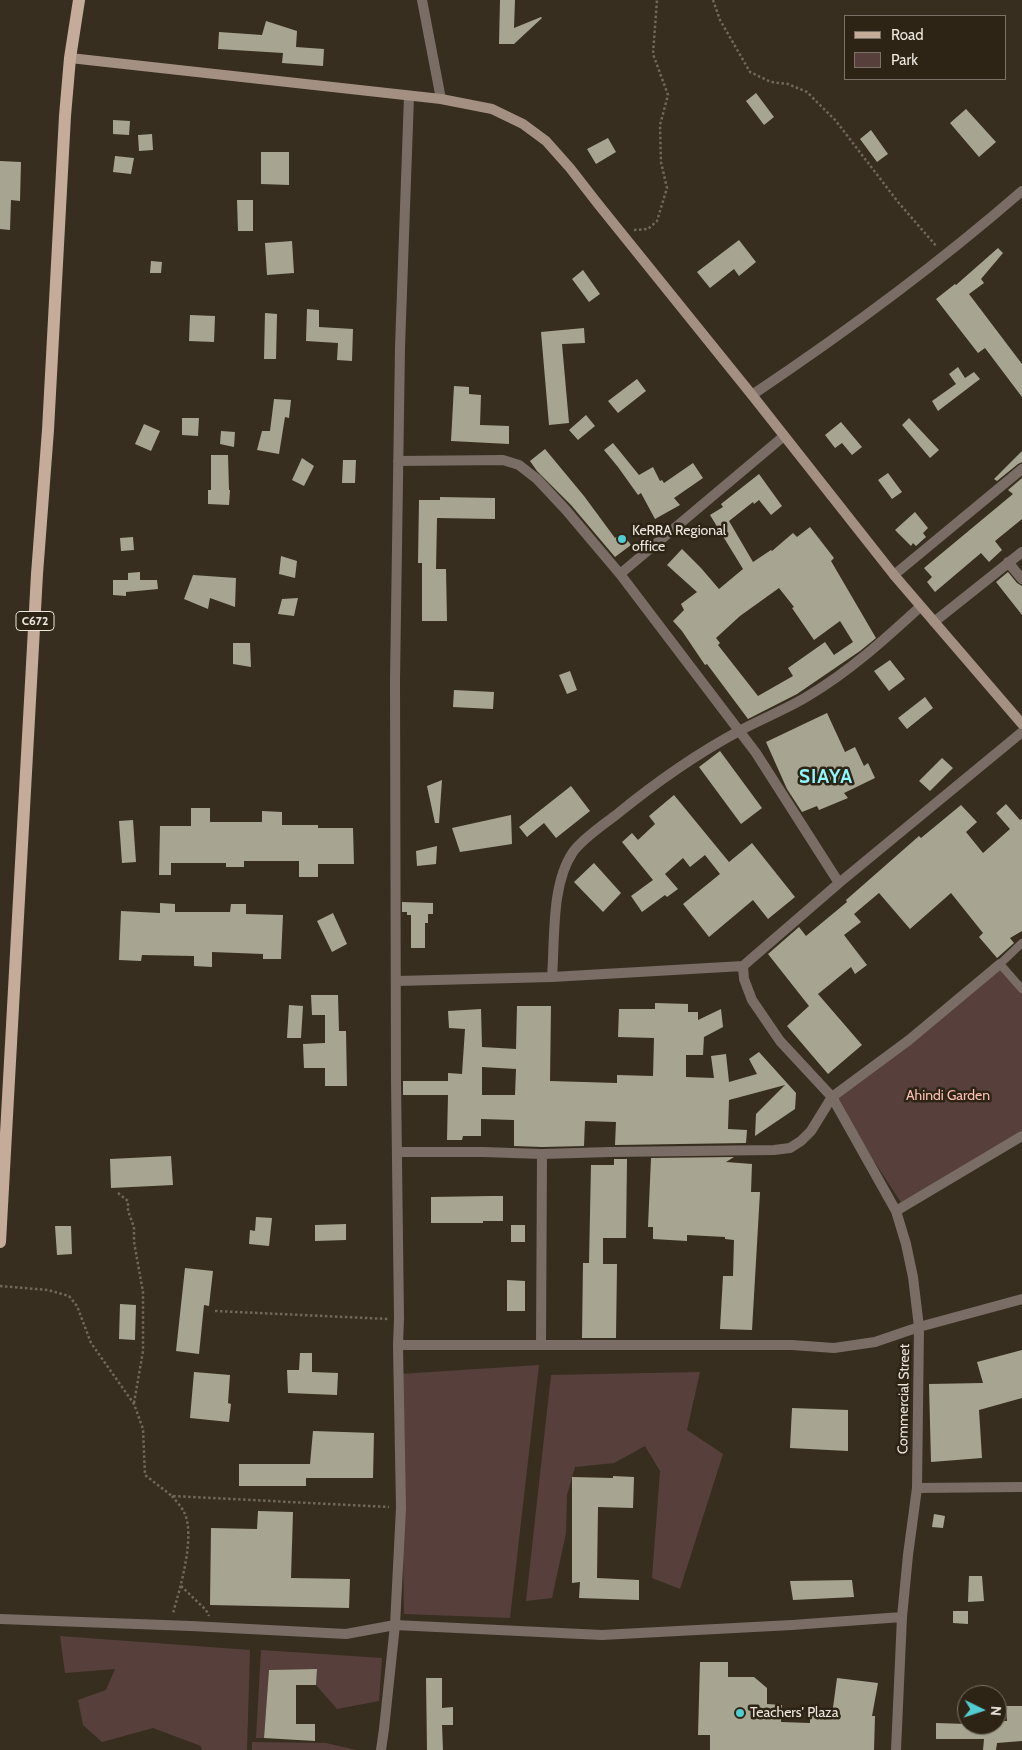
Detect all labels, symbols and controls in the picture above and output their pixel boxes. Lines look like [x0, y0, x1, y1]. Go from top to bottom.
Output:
legend [844, 15, 1007, 80]
text: Road [891, 26, 924, 44]
text: Park [891, 51, 918, 69]
place label: KeRRA Regional office [632, 523, 726, 556]
marker: KeRRA Regional office [616, 533, 628, 545]
road number: C672 [16, 612, 54, 630]
district label: SIAYA [798, 766, 854, 788]
park label: Ahindi Garden [906, 1088, 990, 1104]
street label: Commercial Street [895, 1344, 913, 1454]
north arrow [957, 1685, 1007, 1735]
place label: Teachers' Plaza [750, 1705, 838, 1721]
text: N [987, 1705, 1005, 1717]
marker: Teachers' Plaza [734, 1707, 746, 1719]

